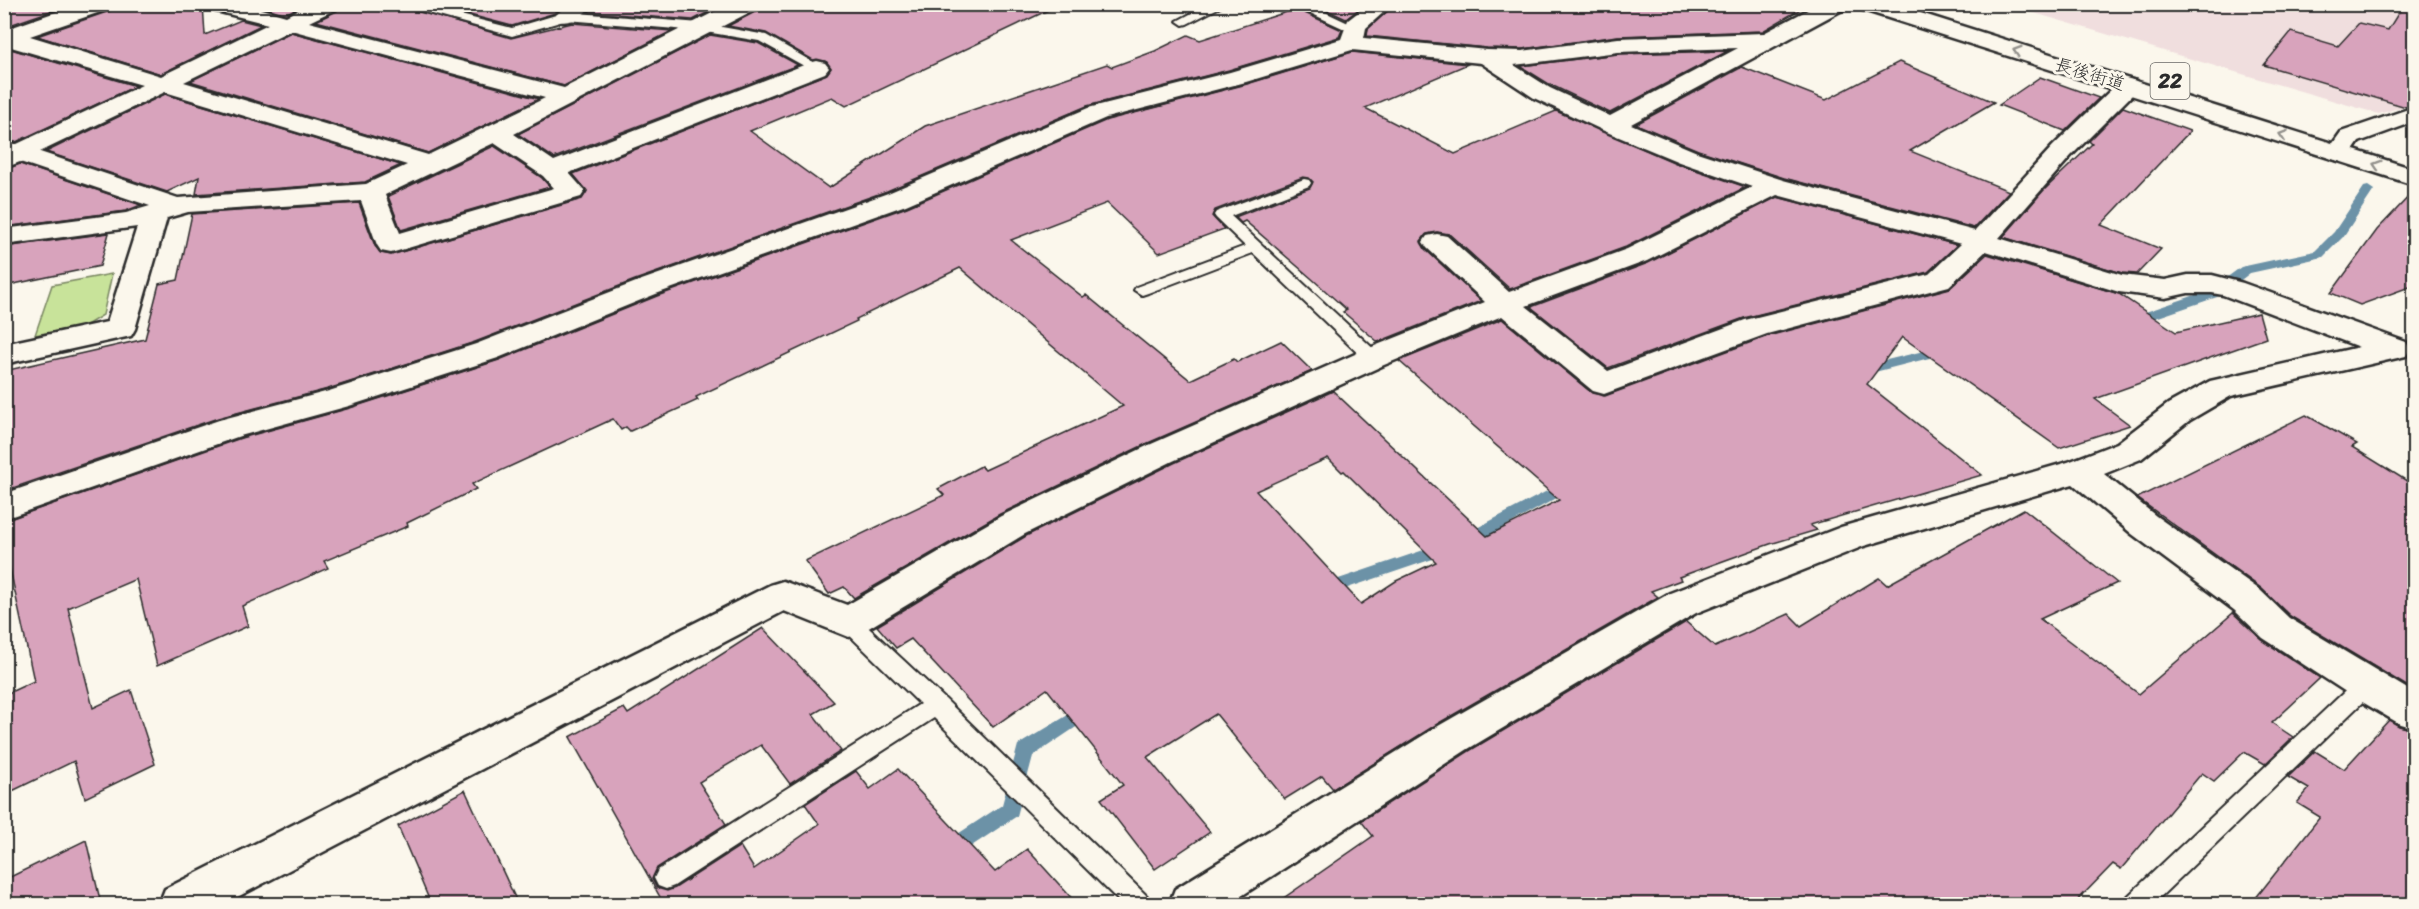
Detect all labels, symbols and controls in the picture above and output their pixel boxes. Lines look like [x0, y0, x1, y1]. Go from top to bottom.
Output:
one-way arrow [2012, 46, 2023, 59]
street label: 長後街道 [2051, 48, 2129, 100]
road number: 22 [2150, 63, 2190, 99]
one-way arrow [2278, 130, 2289, 142]
one-way arrow [2372, 160, 2383, 172]

